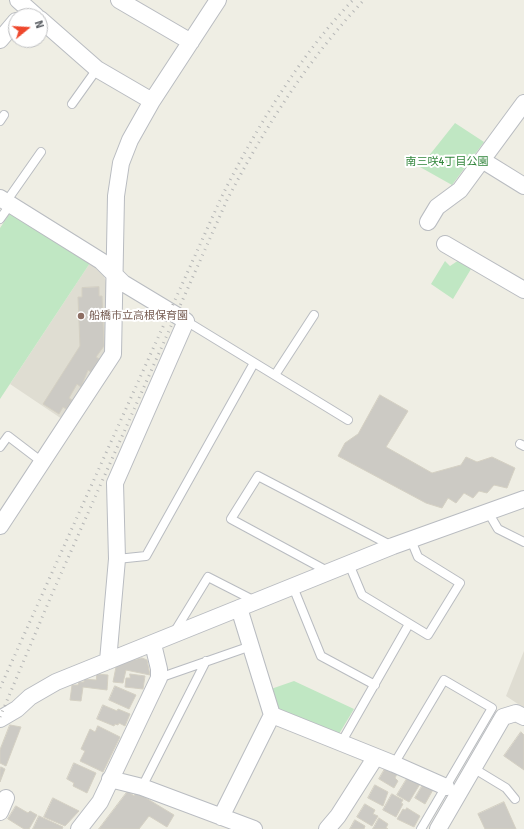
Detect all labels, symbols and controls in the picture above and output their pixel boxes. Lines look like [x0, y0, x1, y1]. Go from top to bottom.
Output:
north arrow [8, 8, 48, 48]
text: N [32, 19, 46, 30]
park label: 南三咲4丁目公園 [406, 155, 488, 169]
place label: 船橋市立高根保育園 [89, 309, 188, 323]
marker: 船橋市立高根保育園 [76, 311, 86, 321]

